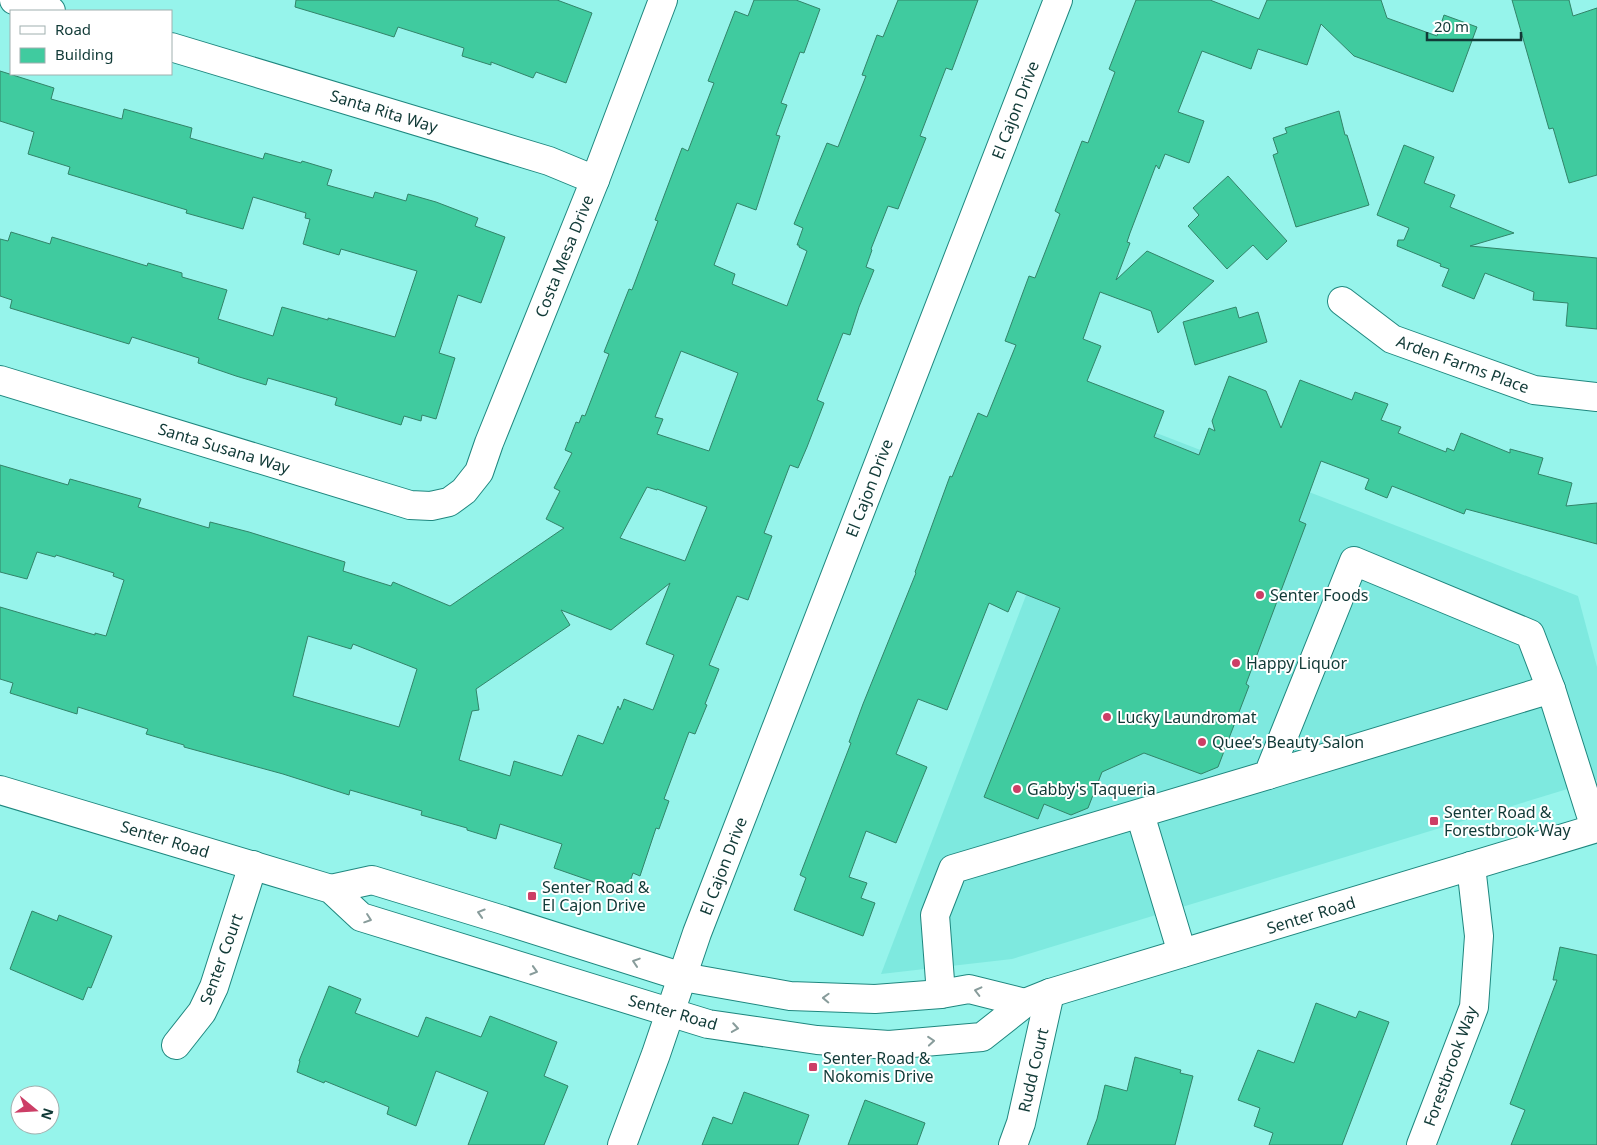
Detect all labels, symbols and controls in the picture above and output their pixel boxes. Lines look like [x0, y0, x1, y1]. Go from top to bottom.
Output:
legend [10, 10, 172, 75]
scale bar [1427, 10, 1521, 42]
text: 20 m [1434, 16, 1469, 36]
text: Road [55, 19, 91, 39]
text: Building [55, 44, 113, 64]
street label: El Cajon Drive [986, 58, 1044, 162]
street label: Santa Rita Way [328, 84, 441, 138]
street label: Costa Mesa Drive [529, 191, 599, 321]
street label: Arden Farms Place [1394, 330, 1532, 398]
street label: Santa Susana Way [155, 418, 293, 479]
street label: El Cajon Drive [840, 436, 898, 540]
place label: Senter Foods [1270, 584, 1368, 606]
marker: Senter Foods [1254, 589, 1266, 601]
place label: Happy Liquor [1246, 652, 1347, 674]
marker: Happy Liquor [1230, 657, 1242, 669]
place label: Lucky Laundromat [1117, 706, 1257, 728]
marker: Lucky Laundromat [1101, 711, 1113, 723]
place label: Quee’s Beauty Salon [1212, 731, 1364, 753]
marker: Quee’s Beauty Salon [1196, 736, 1208, 748]
place label: Gabby's Taqueria [1027, 778, 1156, 800]
marker: Gabby's Taqueria [1011, 783, 1023, 795]
place label: Senter Road & Forestbrook Way [1444, 801, 1571, 841]
street label: El Cajon Drive [694, 814, 752, 918]
street label: Senter Road [118, 815, 212, 863]
marker: Senter Road & Forestbrook Way [1428, 815, 1440, 827]
place label: Senter Road & El Cajon Drive [542, 876, 650, 916]
marker: Senter Road & El Cajon Drive [526, 890, 538, 902]
street label: Senter Road [1264, 891, 1358, 939]
one-way arrow [477, 909, 486, 919]
street label: Senter Court [194, 910, 248, 1008]
one-way arrow [363, 913, 372, 923]
one-way arrow [632, 958, 641, 968]
one-way arrow [530, 965, 538, 975]
one-way arrow [973, 986, 982, 997]
street label: Senter Road [626, 989, 720, 1035]
one-way arrow [822, 992, 830, 1003]
street label: Forestbrook Way [1418, 1002, 1482, 1129]
one-way arrow [730, 1022, 739, 1032]
street label: Rudd Court [1013, 1026, 1053, 1114]
one-way arrow [927, 1036, 935, 1047]
place label: Senter Road & Nokomis Drive [823, 1047, 934, 1087]
marker: Senter Road & Nokomis Drive [807, 1061, 819, 1073]
north arrow [10, 1085, 60, 1135]
text: N [37, 1106, 59, 1123]

